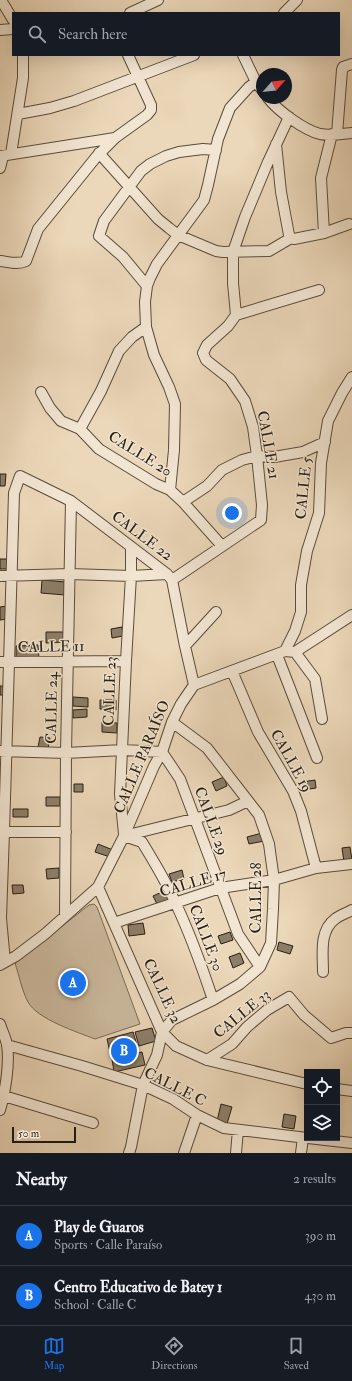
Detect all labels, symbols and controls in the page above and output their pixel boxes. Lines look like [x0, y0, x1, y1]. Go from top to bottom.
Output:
search box [12, 12, 340, 56]
icon: search [26, 23, 48, 45]
text: Search here [58, 25, 127, 44]
north arrow [256, 68, 292, 104]
street label: CALLE 21 [253, 409, 283, 481]
street label: CALLE 20 [105, 427, 175, 481]
street label: CALLE 5 [291, 455, 317, 520]
your location [222, 503, 242, 523]
street label: CALLE 22 [108, 507, 177, 565]
street label: CALLE 11 [17, 637, 85, 657]
street label: CALLE 23 [99, 656, 121, 726]
street label: CALLE 24 [42, 671, 62, 744]
street label: CALLE PARAÍSO [109, 697, 174, 816]
street label: CALLE 19 [266, 726, 316, 796]
street label: CALLE 29 [190, 784, 232, 858]
street label: CALLE 28 [247, 863, 266, 933]
street label: CALLE 17 [157, 864, 229, 902]
street label: CALLE 30 [185, 902, 227, 974]
street label: CALLE 32 [139, 955, 185, 1027]
pin: A [60, 968, 86, 998]
street label: CALLE 33 [210, 985, 274, 1043]
pin: B [111, 1036, 137, 1066]
street label: CALLE C [141, 1063, 209, 1111]
map controls [304, 1069, 340, 1141]
button: locate [304, 1069, 340, 1105]
button: layers [304, 1105, 340, 1141]
scale bar [12, 1125, 76, 1144]
text: 50 m [18, 1127, 39, 1140]
text: Nearby [16, 1169, 67, 1190]
text: 2 results [293, 1171, 336, 1187]
text: Play de Guaros [54, 1218, 144, 1237]
text: A [25, 1228, 33, 1244]
text: 390 m [305, 1228, 336, 1244]
text: Sports · Calle Paraíso [54, 1237, 162, 1253]
text: Centro Educativo de Batey 1 [54, 1278, 222, 1297]
text: B [25, 1288, 33, 1304]
text: 430 m [305, 1288, 336, 1304]
text: School · Calle C [54, 1297, 136, 1313]
tab: Map [43, 1335, 65, 1372]
tab: Directions [151, 1335, 198, 1372]
tab: Saved [284, 1335, 309, 1372]

